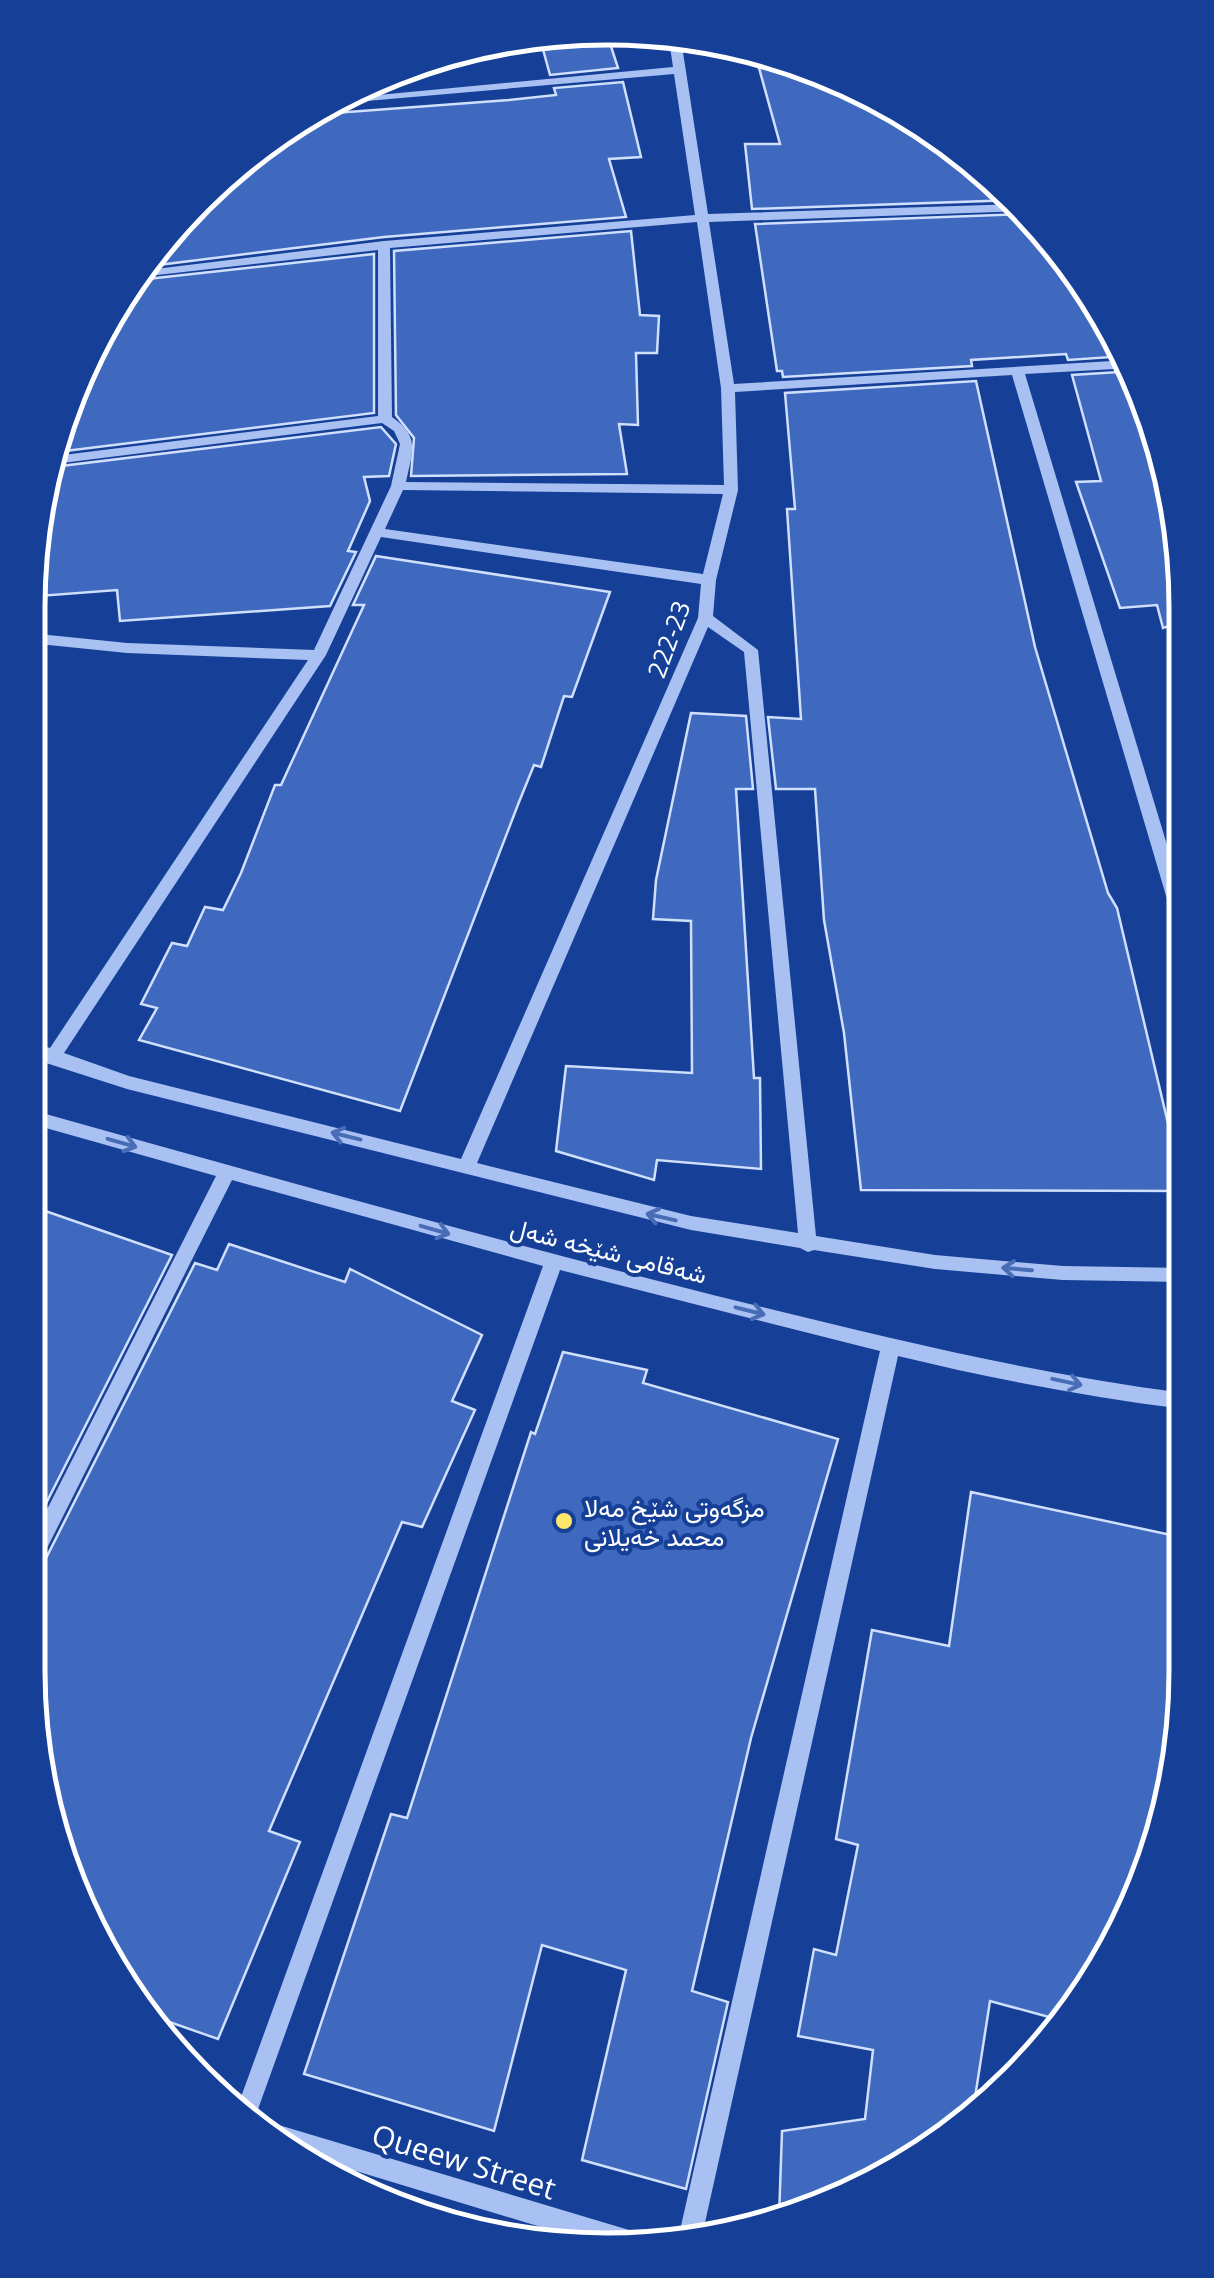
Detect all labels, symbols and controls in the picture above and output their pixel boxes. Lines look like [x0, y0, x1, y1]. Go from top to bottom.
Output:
street label: 222-23 [638, 596, 698, 682]
one-way arrow [331, 1126, 363, 1144]
one-way arrow [106, 1134, 137, 1153]
one-way arrow [646, 1206, 678, 1225]
street label: شەقامی شێخه‌ شه‌ل [507, 1209, 711, 1291]
one-way arrow [419, 1222, 450, 1240]
one-way arrow [1001, 1260, 1033, 1279]
one-way arrow [734, 1303, 765, 1322]
one-way arrow [1050, 1374, 1082, 1392]
place label: مزگەوتی شێخ مەلا محمد خەیلانی [584, 1490, 765, 1553]
marker: مزگەوتی شێخ مەلا محمد خەیلانی [553, 1510, 575, 1532]
street label: Queew Street [367, 2114, 561, 2208]

